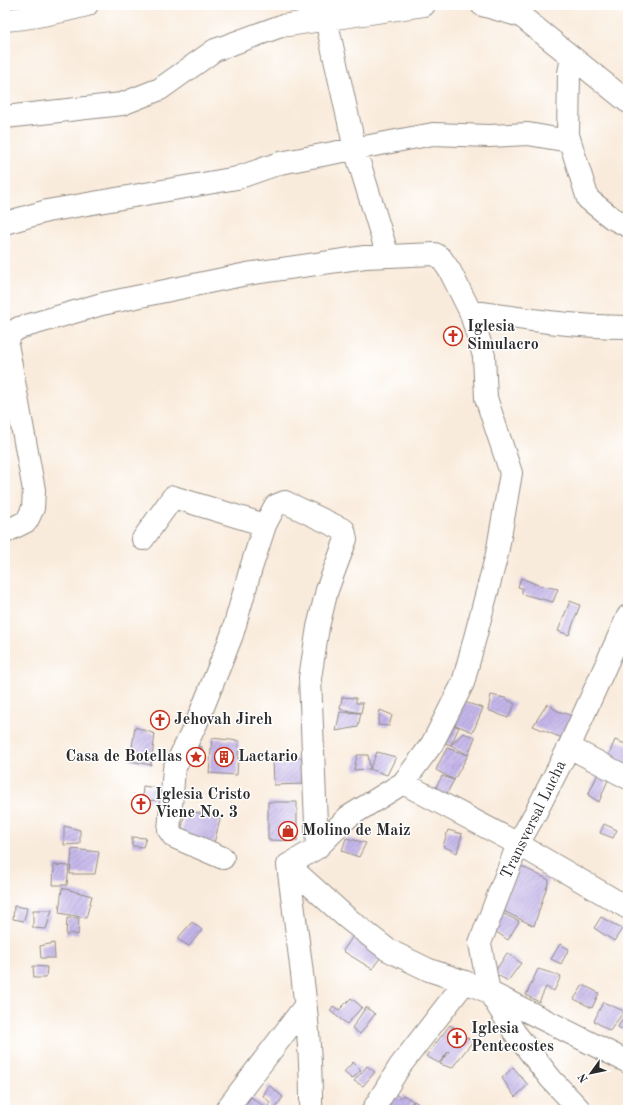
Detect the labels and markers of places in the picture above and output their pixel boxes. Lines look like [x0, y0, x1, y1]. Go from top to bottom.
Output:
place label: Iglesia Simulacro [467, 319, 539, 353]
church icon: Iglesia Simulacro [442, 325, 464, 347]
church icon: Jehovah Jireh [149, 709, 171, 731]
place label: Jehovah Jireh [174, 712, 272, 728]
place icon: Casa de Botellas [185, 746, 207, 768]
building icon: Lactario [213, 746, 235, 768]
place label: Casa de Botellas [66, 749, 182, 765]
place label: Lactario [238, 749, 298, 765]
place label: Iglesia Cristo Viene No. 3 [155, 787, 251, 821]
church icon: Iglesia Cristo Viene No. 3 [130, 793, 152, 815]
shop icon: Molino de Maiz [277, 820, 299, 842]
place label: Molino de Maiz [302, 823, 411, 839]
place label: Iglesia Pentecostes [471, 1021, 554, 1055]
church icon: Iglesia Pentecostes [446, 1027, 468, 1049]

